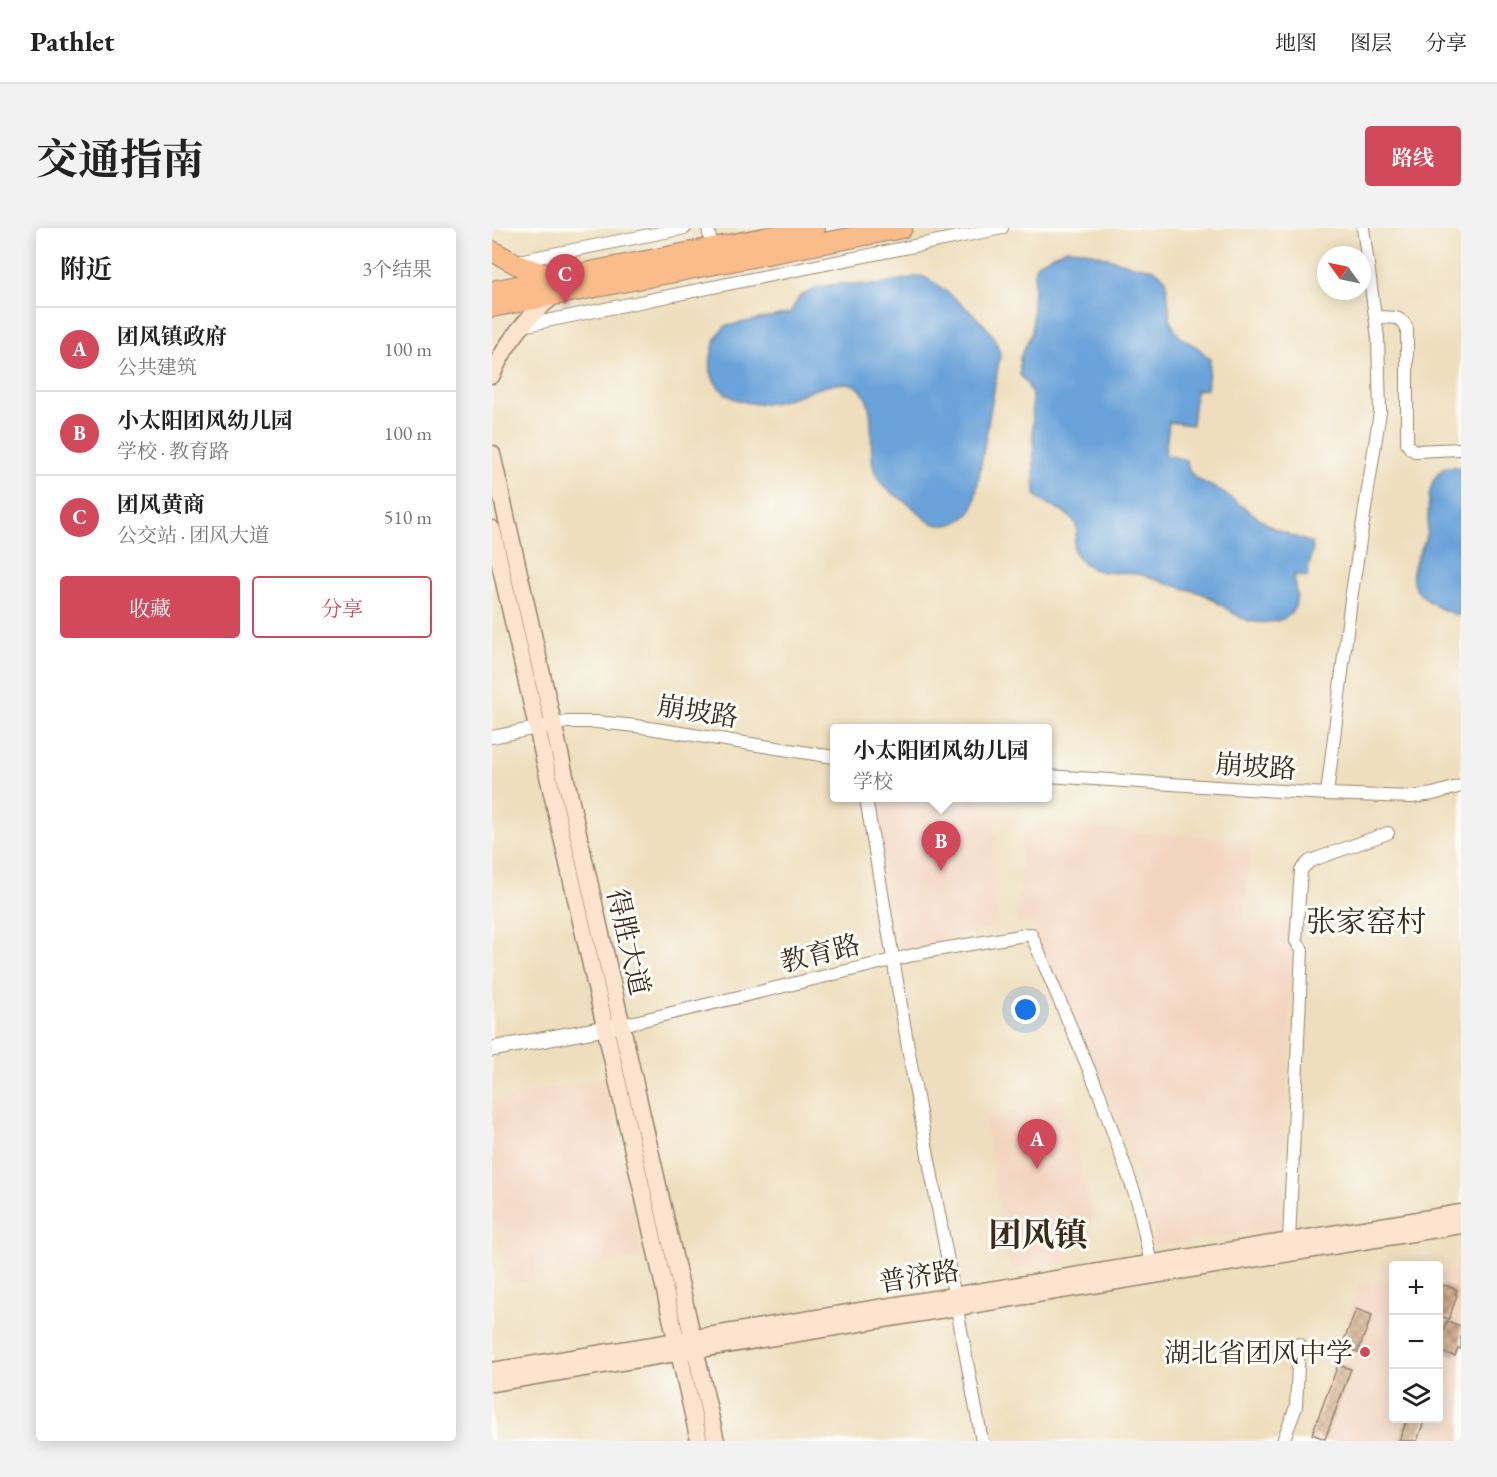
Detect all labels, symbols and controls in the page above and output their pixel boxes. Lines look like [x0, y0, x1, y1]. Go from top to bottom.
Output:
text: Pathlet [30, 23, 114, 59]
text: 地图 [1275, 29, 1317, 56]
text: 图层 [1350, 29, 1392, 56]
text: 分享 [1425, 29, 1467, 56]
button: 路线 [1365, 126, 1461, 186]
text: 交通指南 [36, 132, 204, 187]
north arrow [1317, 246, 1371, 300]
text: 附近 [60, 252, 112, 286]
pin: C [546, 254, 584, 304]
text: 3个结果 [362, 256, 432, 282]
text: 团风镇政府 [117, 322, 227, 351]
text: A [72, 336, 87, 362]
text: 100 m [384, 336, 432, 362]
text: 公共建筑 [117, 354, 197, 380]
text: 小太阳团风幼儿园 [117, 406, 293, 435]
text: B [73, 420, 86, 446]
text: 100 m [384, 420, 432, 446]
text: 学校 · 教育路 [117, 438, 229, 464]
text: 团风黄商 [117, 490, 205, 519]
text: C [72, 504, 87, 530]
text: 510 m [384, 504, 432, 530]
text: 公交站 · 团风大道 [117, 522, 269, 548]
button: 收藏 [60, 576, 240, 638]
button: 分享 [252, 576, 432, 638]
street label: 崩坡路 [655, 687, 741, 735]
popup [830, 724, 1052, 802]
text: 小太阳团风幼儿园 [853, 736, 1029, 765]
street label: 崩坡路 [1214, 746, 1298, 786]
text: 学校 [853, 768, 893, 794]
pin: B [922, 822, 960, 871]
street label: 得胜大道 [600, 885, 658, 999]
district label: 张家窑村 [1306, 902, 1426, 941]
street label: 教育路 [776, 926, 864, 980]
your location [1011, 995, 1040, 1024]
pin: A [1018, 1120, 1056, 1169]
district label: 团风镇 [989, 1213, 1088, 1256]
street label: 普济路 [876, 1252, 962, 1300]
map controls [1389, 1261, 1443, 1423]
button: + [1389, 1261, 1443, 1315]
button: − [1389, 1315, 1443, 1369]
place label: 湖北省团风中学 [1164, 1335, 1353, 1370]
marker: 湖北省团风中学 [1358, 1345, 1372, 1359]
button: layers [1389, 1369, 1443, 1423]

